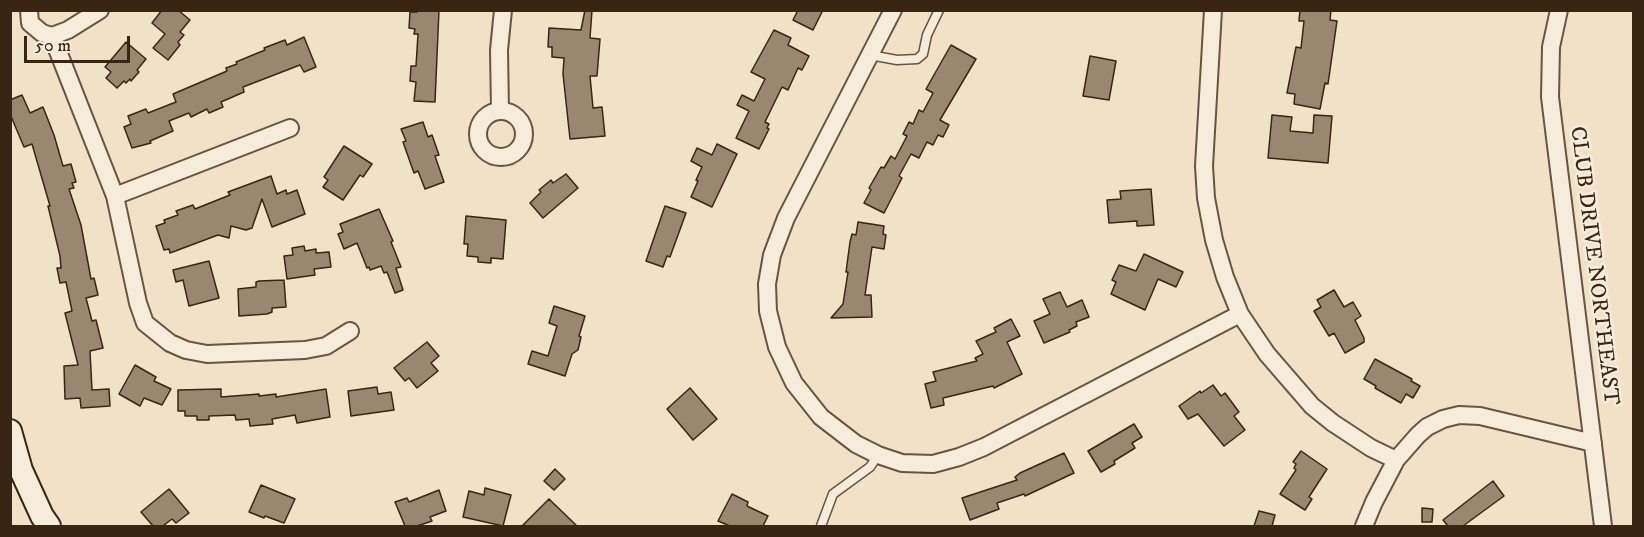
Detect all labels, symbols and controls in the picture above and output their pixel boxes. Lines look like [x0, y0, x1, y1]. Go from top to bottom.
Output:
scale bar [27, 24, 134, 62]
text: 50 m [35, 35, 71, 57]
street label: CLUB DRIVE NORTHEAST [1563, 125, 1623, 407]

